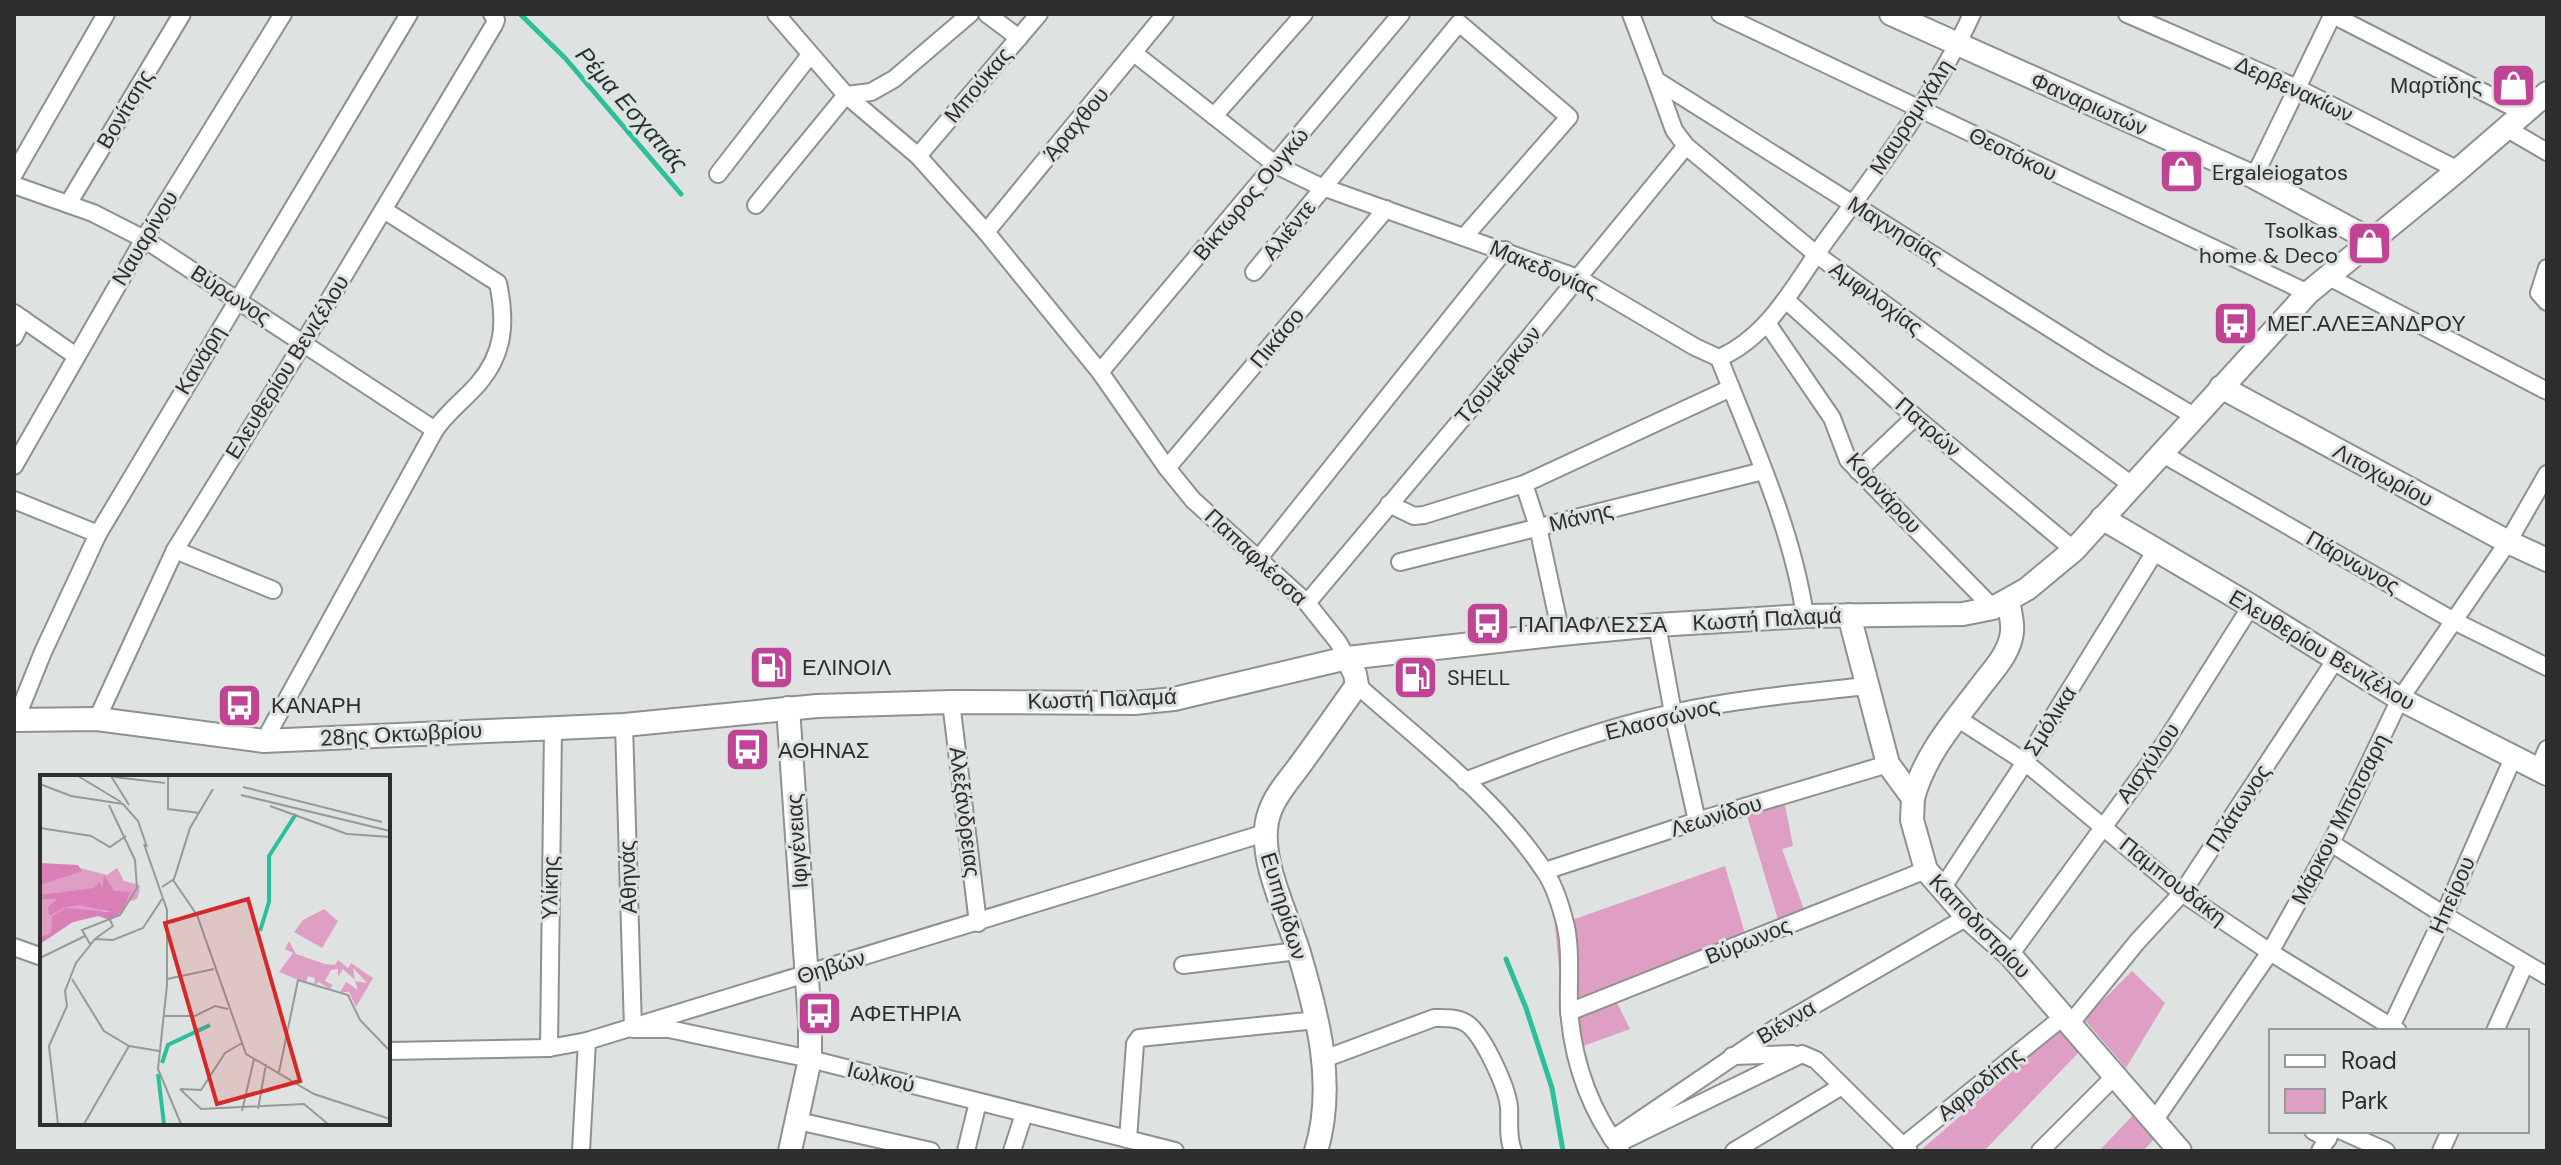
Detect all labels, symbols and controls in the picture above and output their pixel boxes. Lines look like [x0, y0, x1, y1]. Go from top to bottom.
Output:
water label: Ρέμα Εσχατιάς [569, 40, 695, 179]
street label: Μπούκας [938, 41, 1018, 129]
street label: Δερβενακίων [2230, 49, 2358, 129]
street label: Μαυρομιχάλη [1863, 54, 1959, 180]
shop icon: Μαρτίδης [2489, 61, 2537, 109]
street label: Βονίτσης [90, 64, 160, 154]
street label: Φαναριωτών [2026, 65, 2152, 143]
place label: Μαρτίδης [2390, 71, 2482, 100]
street label: Άραχθου [1037, 81, 1115, 167]
street label: Θεοτόκου [1964, 120, 2062, 188]
street label: Βίκτωρος Ουγκώ [1187, 121, 1315, 267]
shop icon: Ergaleiogatos [2157, 148, 2205, 196]
place label: Ergaleiogatos [2212, 158, 2348, 187]
street label: Ναυαρίνου [105, 185, 185, 291]
street label: Μαγνησίας [1842, 189, 1948, 271]
street label: Αλιέντε [1256, 194, 1322, 266]
place label: Tsolkas home & Deco [2199, 216, 2338, 270]
shop icon: Tsolkas home & Deco [2345, 219, 2393, 267]
street label: Μακεδονίας [1485, 233, 1603, 305]
street label: Αμφιλοχίας [1824, 254, 1928, 342]
street label: Βύρωνος [185, 258, 277, 332]
street label: Ελευθερίου Βενιζέλου [219, 269, 355, 465]
bus stop icon: ΜΕΓ.ΑΛΕΞΑΝΔΡΟΥ [2212, 299, 2260, 347]
street label: Πικάσο [1243, 302, 1311, 374]
place label: ΜΕΓ.ΑΛΕΞΑΝΔΡΟΥ [2267, 309, 2466, 338]
street label: Κανάρη [168, 320, 232, 400]
street label: Τζουμέρκων [1448, 320, 1548, 430]
street label: Πατρών [1889, 390, 1967, 464]
street label: Λιτοχωρίου [2328, 437, 2438, 513]
street label: Κορνάρου [1840, 446, 1928, 540]
street label: Μάνης [1546, 495, 1616, 539]
street label: Παπαφλέσσα [1199, 502, 1314, 612]
street label: Πάρνωνος [2301, 524, 2405, 600]
street label: Ελευθερίου Βενιζέλου [2224, 583, 2420, 717]
bus stop icon: ΠΑΠΑΦΛΕΣΣΑ [1463, 600, 1511, 648]
street label: Κωστή Παλαμά [1692, 601, 1843, 637]
place label: ΠΑΠΑΦΛΕΣΣΑ [1518, 610, 1668, 639]
fuel station icon: ΕΛΙΝΟΙΛ [747, 643, 795, 691]
place label: ΕΛΙΝΟΙΛ [802, 653, 892, 682]
fuel station icon: SHELL [1392, 653, 1440, 701]
place label: SHELL [1447, 663, 1510, 692]
street label: Σμόλικα [2017, 680, 2083, 762]
bus stop icon: ΚΑΝΑΡΗ [216, 681, 264, 729]
street label: Κωστή Παλαμά [1027, 682, 1177, 716]
place label: ΚΑΝΑΡΗ [271, 691, 361, 720]
street label: Ελασσώνος [1602, 691, 1722, 747]
street label: 28ης Οκτωβρίου [319, 715, 483, 753]
street label: Αισχύλου [2110, 717, 2186, 809]
bus stop icon: ΑΘΗΝΑΣ [723, 726, 771, 774]
street label: Μάρκου Μπότσαρη [2284, 729, 2396, 909]
place label: ΑΘΗΝΑΣ [778, 736, 869, 765]
street label: Αλεξάνδρειας [943, 745, 987, 879]
street label: Πλάτωνος [2199, 759, 2277, 857]
inset map [40, 775, 390, 1125]
street label: Λεωνίδου [1667, 788, 1765, 844]
street label: Ιφιγένειας [779, 793, 815, 889]
street label: Παμπουδάκη [2114, 830, 2232, 932]
street label: Αθηνάς [612, 840, 644, 914]
street label: Ευπηρίδων [1254, 849, 1314, 963]
street label: Ηπείρου [2422, 852, 2482, 938]
street label: Υλίκης [535, 856, 565, 920]
street label: Καποδιστρίου [1923, 867, 2037, 985]
street label: Βύρωνος [1701, 911, 1795, 971]
street label: Θηβών [793, 943, 869, 991]
bus stop icon: ΑΦΕΤΗΡΙΑ [795, 989, 843, 1037]
street label: Βιέννα [1751, 993, 1821, 1051]
place label: ΑΦΕΤΗΡΙΑ [850, 999, 961, 1028]
legend [2269, 1029, 2529, 1133]
street label: Αφροδίτης [1931, 1041, 2029, 1127]
text: Road [2341, 1045, 2397, 1076]
street label: Ιωλκού [844, 1055, 918, 1099]
text: Park [2341, 1085, 2388, 1116]

